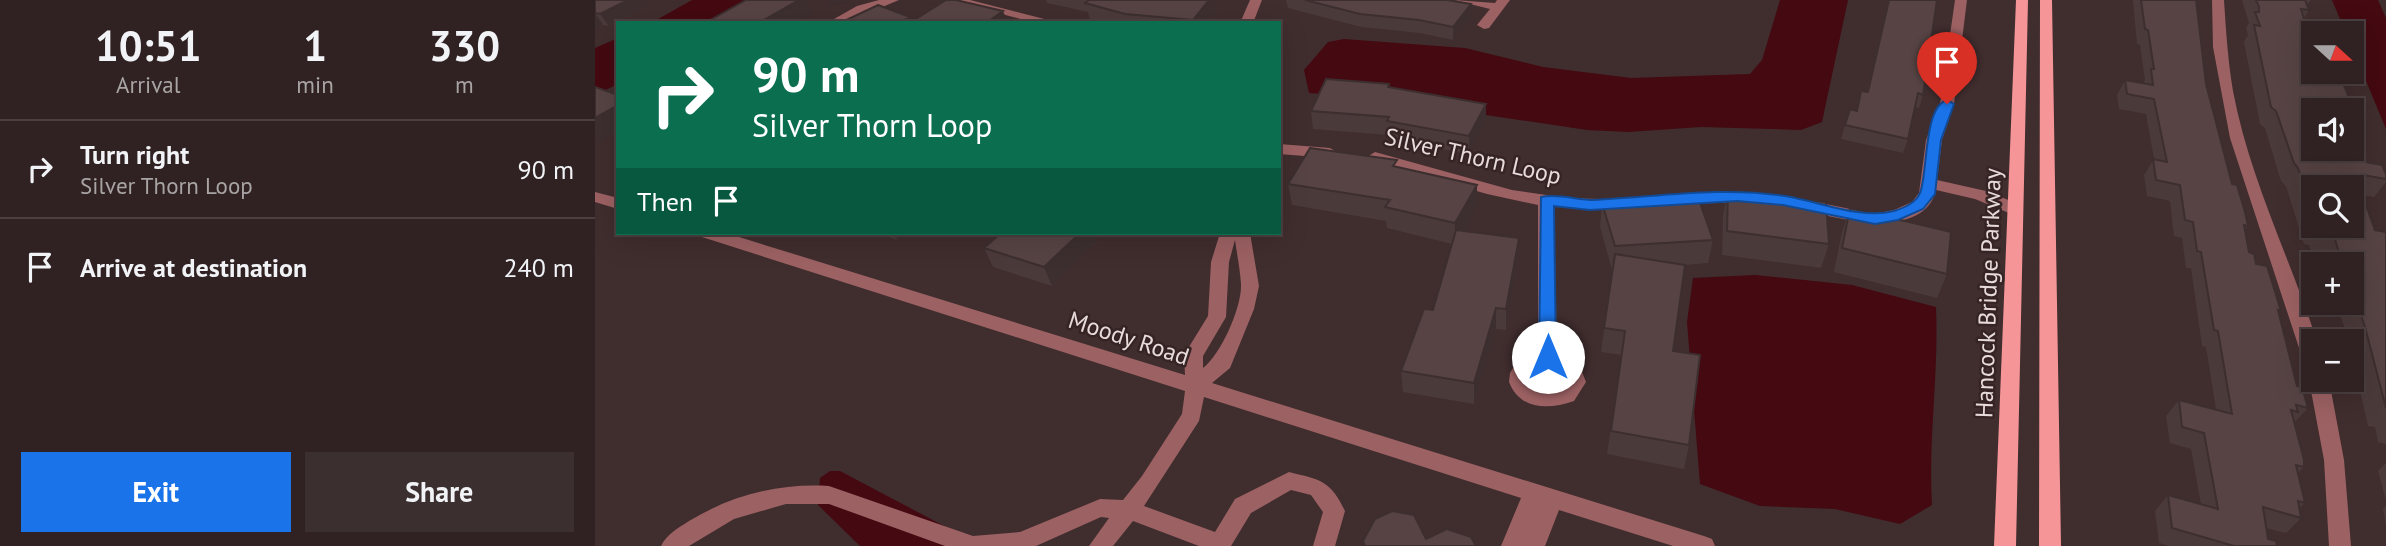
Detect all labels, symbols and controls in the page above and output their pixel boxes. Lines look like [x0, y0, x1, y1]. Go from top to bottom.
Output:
text: 10:51 [95, 18, 201, 73]
text: 1 [303, 18, 327, 73]
text: 330 [429, 18, 500, 73]
north arrow [2301, 21, 2364, 84]
map controls [2301, 21, 2364, 392]
pin [1917, 32, 1977, 104]
text: 90 m [752, 42, 859, 106]
icon: arrive [1928, 43, 1966, 81]
icon: right [637, 49, 728, 140]
text: Arrival [116, 70, 180, 99]
text: min [296, 70, 334, 99]
text: m [455, 70, 474, 99]
button: sound [2301, 98, 2364, 161]
text: Silver Thorn Loop [752, 104, 992, 146]
street label: Silver Thorn Loop [1382, 121, 1564, 191]
text: Turn right [80, 138, 189, 171]
icon: right [21, 150, 59, 188]
text: 90 m [518, 153, 574, 186]
street label: Hancock Bridge Parkway [1968, 167, 2008, 419]
text: Silver Thorn Loop [80, 171, 253, 200]
button: search [2301, 175, 2364, 238]
icon: arrive [707, 182, 745, 220]
text: Then [637, 185, 693, 218]
icon: arrive [21, 248, 59, 286]
text: Arrive at destination [80, 251, 307, 284]
text: 240 m [503, 251, 574, 284]
button: + [2301, 252, 2364, 315]
street label: Moody Road [1065, 304, 1193, 372]
position arrow [1511, 320, 1585, 394]
button: − [2301, 329, 2364, 392]
button: Exit [21, 452, 291, 532]
button: Share [305, 452, 574, 532]

